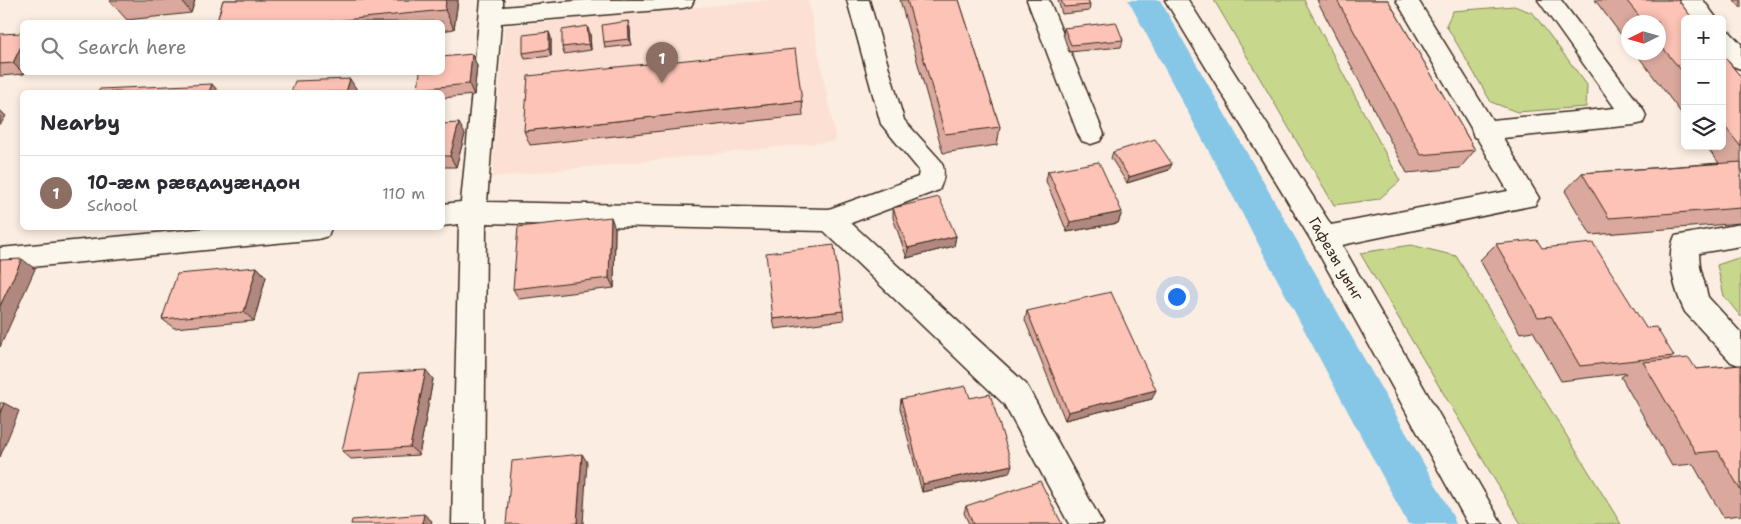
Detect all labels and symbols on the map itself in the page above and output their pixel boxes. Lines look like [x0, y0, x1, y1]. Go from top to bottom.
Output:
north arrow [1621, 15, 1666, 60]
pin: 1 [646, 42, 678, 83]
street label: Гафезы уынг [1304, 213, 1368, 305]
your location [1164, 284, 1190, 310]

